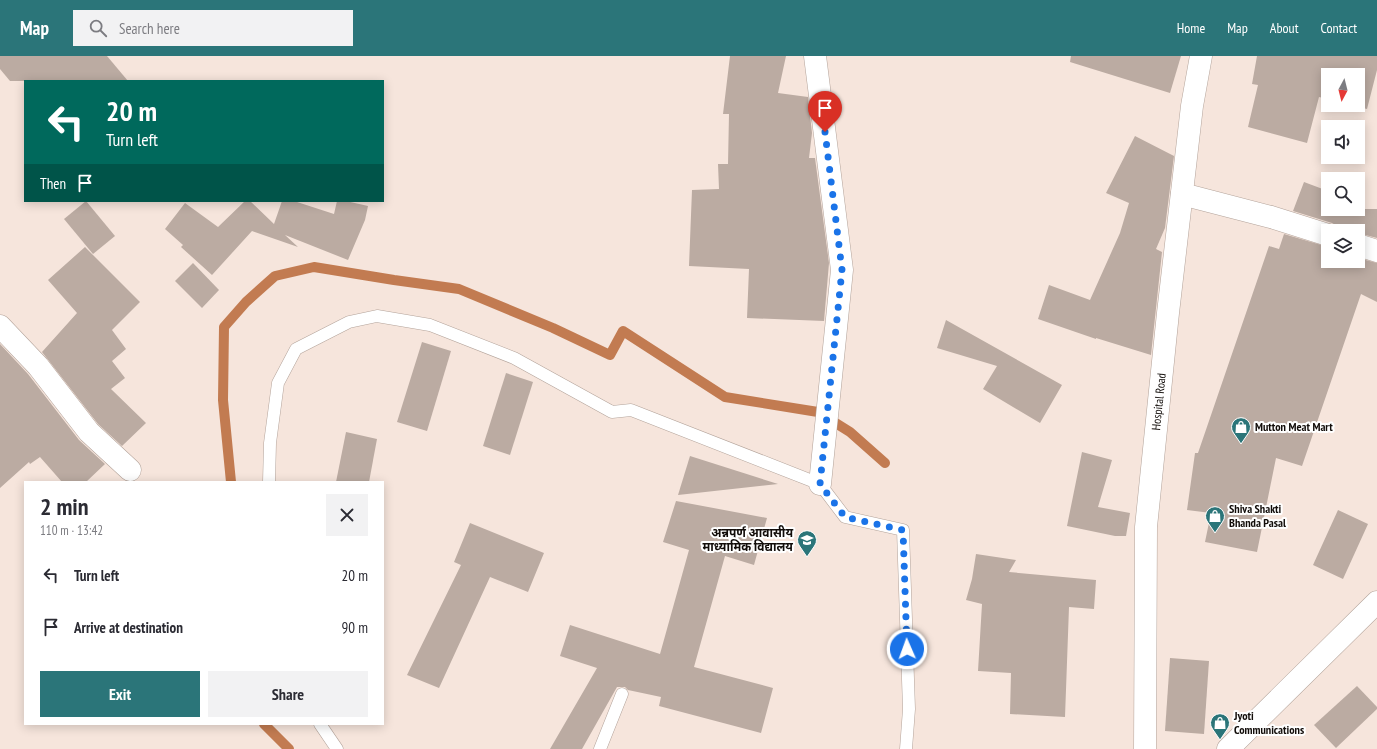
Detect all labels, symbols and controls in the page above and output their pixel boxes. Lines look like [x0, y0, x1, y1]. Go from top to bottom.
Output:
search box [73, 10, 353, 46]
text: Map [20, 16, 49, 40]
icon: search [87, 17, 109, 39]
text: Search here [119, 19, 180, 38]
text: Home [1177, 19, 1205, 37]
text: Map [1227, 19, 1248, 37]
text: About [1270, 19, 1299, 37]
text: Contact [1321, 19, 1357, 37]
north arrow [1321, 68, 1365, 112]
map controls [1321, 68, 1365, 268]
pin [808, 91, 842, 132]
text: 20 m [106, 92, 157, 129]
icon: left [40, 96, 92, 148]
icon: arrive [814, 97, 836, 119]
button: sound [1321, 120, 1365, 164]
text: Turn left [106, 128, 158, 151]
icon: arrive [74, 172, 96, 194]
button: search [1321, 172, 1365, 216]
text: Then [40, 174, 66, 193]
button: layers [1321, 224, 1365, 268]
street label: Hospital Road [1148, 372, 1169, 431]
shop icon: Mutton Meat Mart [1230, 416, 1252, 444]
place label: Mutton Meat Mart [1255, 419, 1333, 434]
text: 2 min [40, 491, 88, 522]
button: close [326, 494, 368, 536]
place label: Shiva Shakti Bhanda Pasal [1229, 501, 1286, 530]
shop icon: Shiva Shakti Bhanda Pasal [1204, 505, 1226, 533]
text: 110 m · 13:42 [40, 522, 103, 539]
place label: अन्नपुर्ण आवासीय माध्यामिक विद्यालय [702, 525, 793, 554]
school or university icon: अन्नपुर्ण आवासीय माध्यामिक विद्यालय [796, 529, 818, 557]
icon: left [40, 564, 62, 586]
text: Turn left [74, 566, 119, 585]
text: 20 m [342, 566, 368, 585]
icon: arrive [40, 616, 62, 638]
text: Arrive at destination [74, 618, 183, 637]
text: 90 m [342, 618, 368, 637]
position arrow [886, 628, 928, 670]
button: Exit [40, 671, 200, 717]
button: Share [208, 671, 368, 717]
place label: Jyoti Communications [1233, 708, 1304, 737]
shop icon: Jyoti Communications [1209, 712, 1231, 740]

